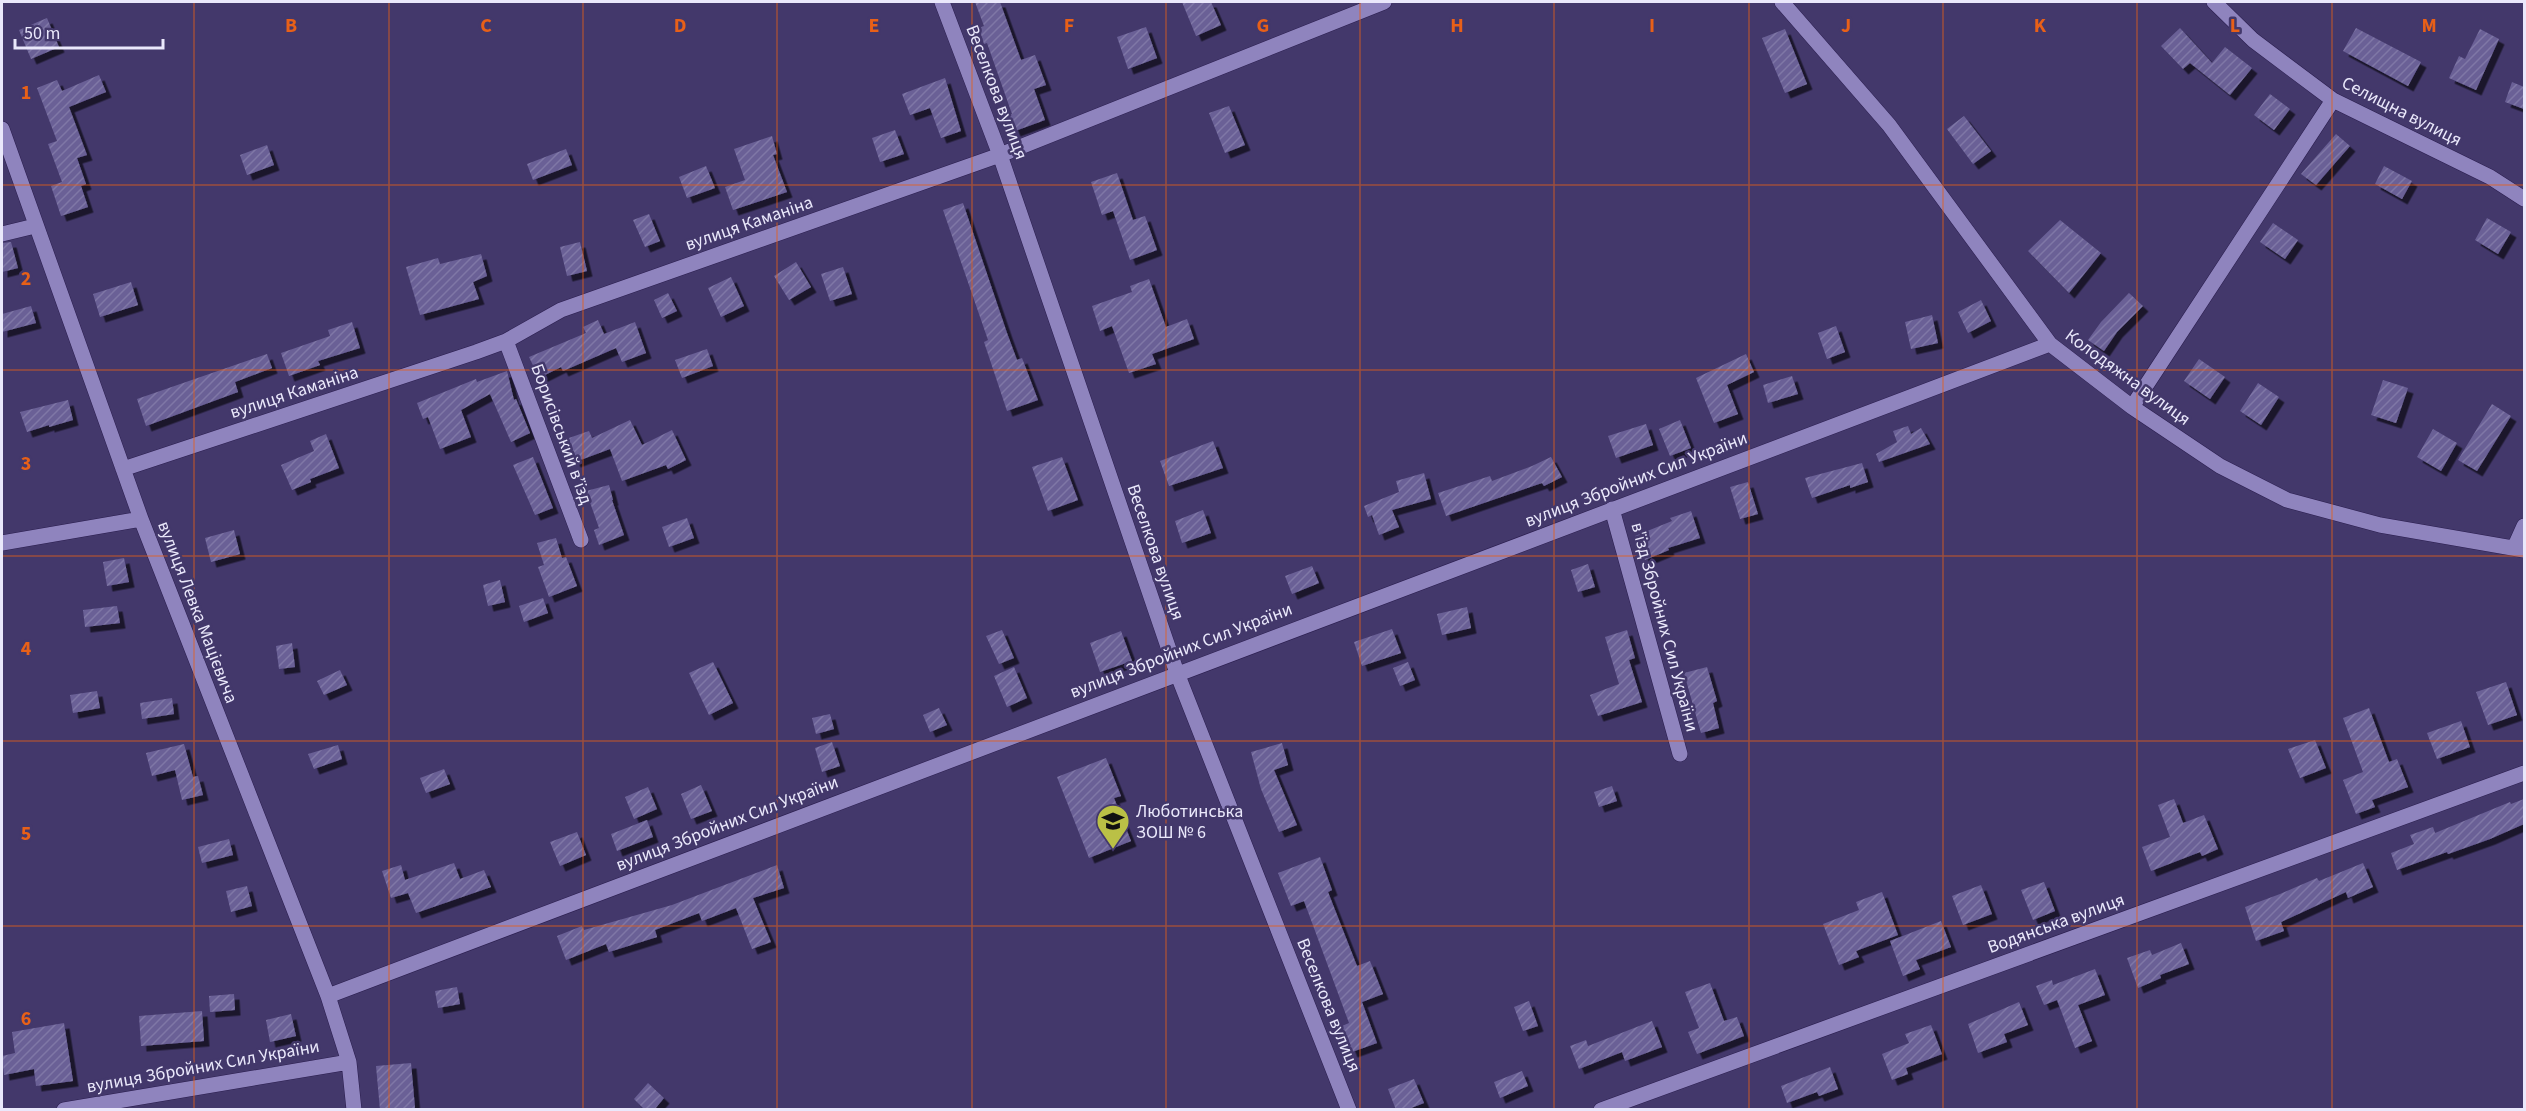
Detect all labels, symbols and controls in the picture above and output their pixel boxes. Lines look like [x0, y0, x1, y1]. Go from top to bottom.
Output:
scale bar [15, 12, 164, 50]
text: B [285, 12, 297, 40]
text: C [480, 12, 492, 40]
text: D [674, 12, 686, 40]
text: E [869, 12, 879, 40]
text: F [1064, 12, 1074, 40]
text: G [1257, 12, 1269, 40]
text: H [1450, 12, 1464, 40]
text: I [1649, 12, 1655, 40]
text: J [1841, 12, 1851, 40]
text: K [2034, 12, 2047, 40]
text: L [2230, 12, 2240, 40]
text: M [2421, 12, 2437, 40]
text: 50 m [24, 21, 60, 46]
street label: Веселкова вулиця [959, 21, 1034, 163]
street label: Селищна вулиця [2337, 70, 2466, 153]
text: 1 [21, 79, 31, 107]
street label: вулиця Каманіна [682, 190, 816, 257]
text: 2 [21, 265, 31, 293]
street label: Колодяжна вулиця [2060, 323, 2196, 432]
street label: вулиця Каманіна [227, 360, 362, 425]
street label: Борисівський в’їзд [524, 360, 599, 508]
street label: вулиця Збройних Сил України [1521, 425, 1751, 533]
text: 3 [21, 450, 31, 478]
street label: Веселкова вулиця [1121, 481, 1191, 624]
street label: вулиця Левка Мацієвича [151, 517, 244, 707]
street label: в'їзд Збройних Сил України [1625, 520, 1705, 735]
street label: вулиця Збройних Сил України [1066, 596, 1296, 704]
text: 4 [21, 635, 32, 663]
street label: вулиця Збройних Сил України [612, 769, 842, 877]
place label: Люботинська ЗОШ № 6 [1136, 799, 1243, 845]
school or university icon: Люботинська ЗОШ № 6 [1095, 803, 1131, 850]
text: 5 [21, 820, 31, 848]
street label: Водянська вулиця [1984, 887, 2128, 960]
street label: Веселкова вулиця [1290, 934, 1367, 1076]
text: 6 [21, 1005, 31, 1033]
street label: вулиця Збройних Сил України [85, 1034, 322, 1099]

